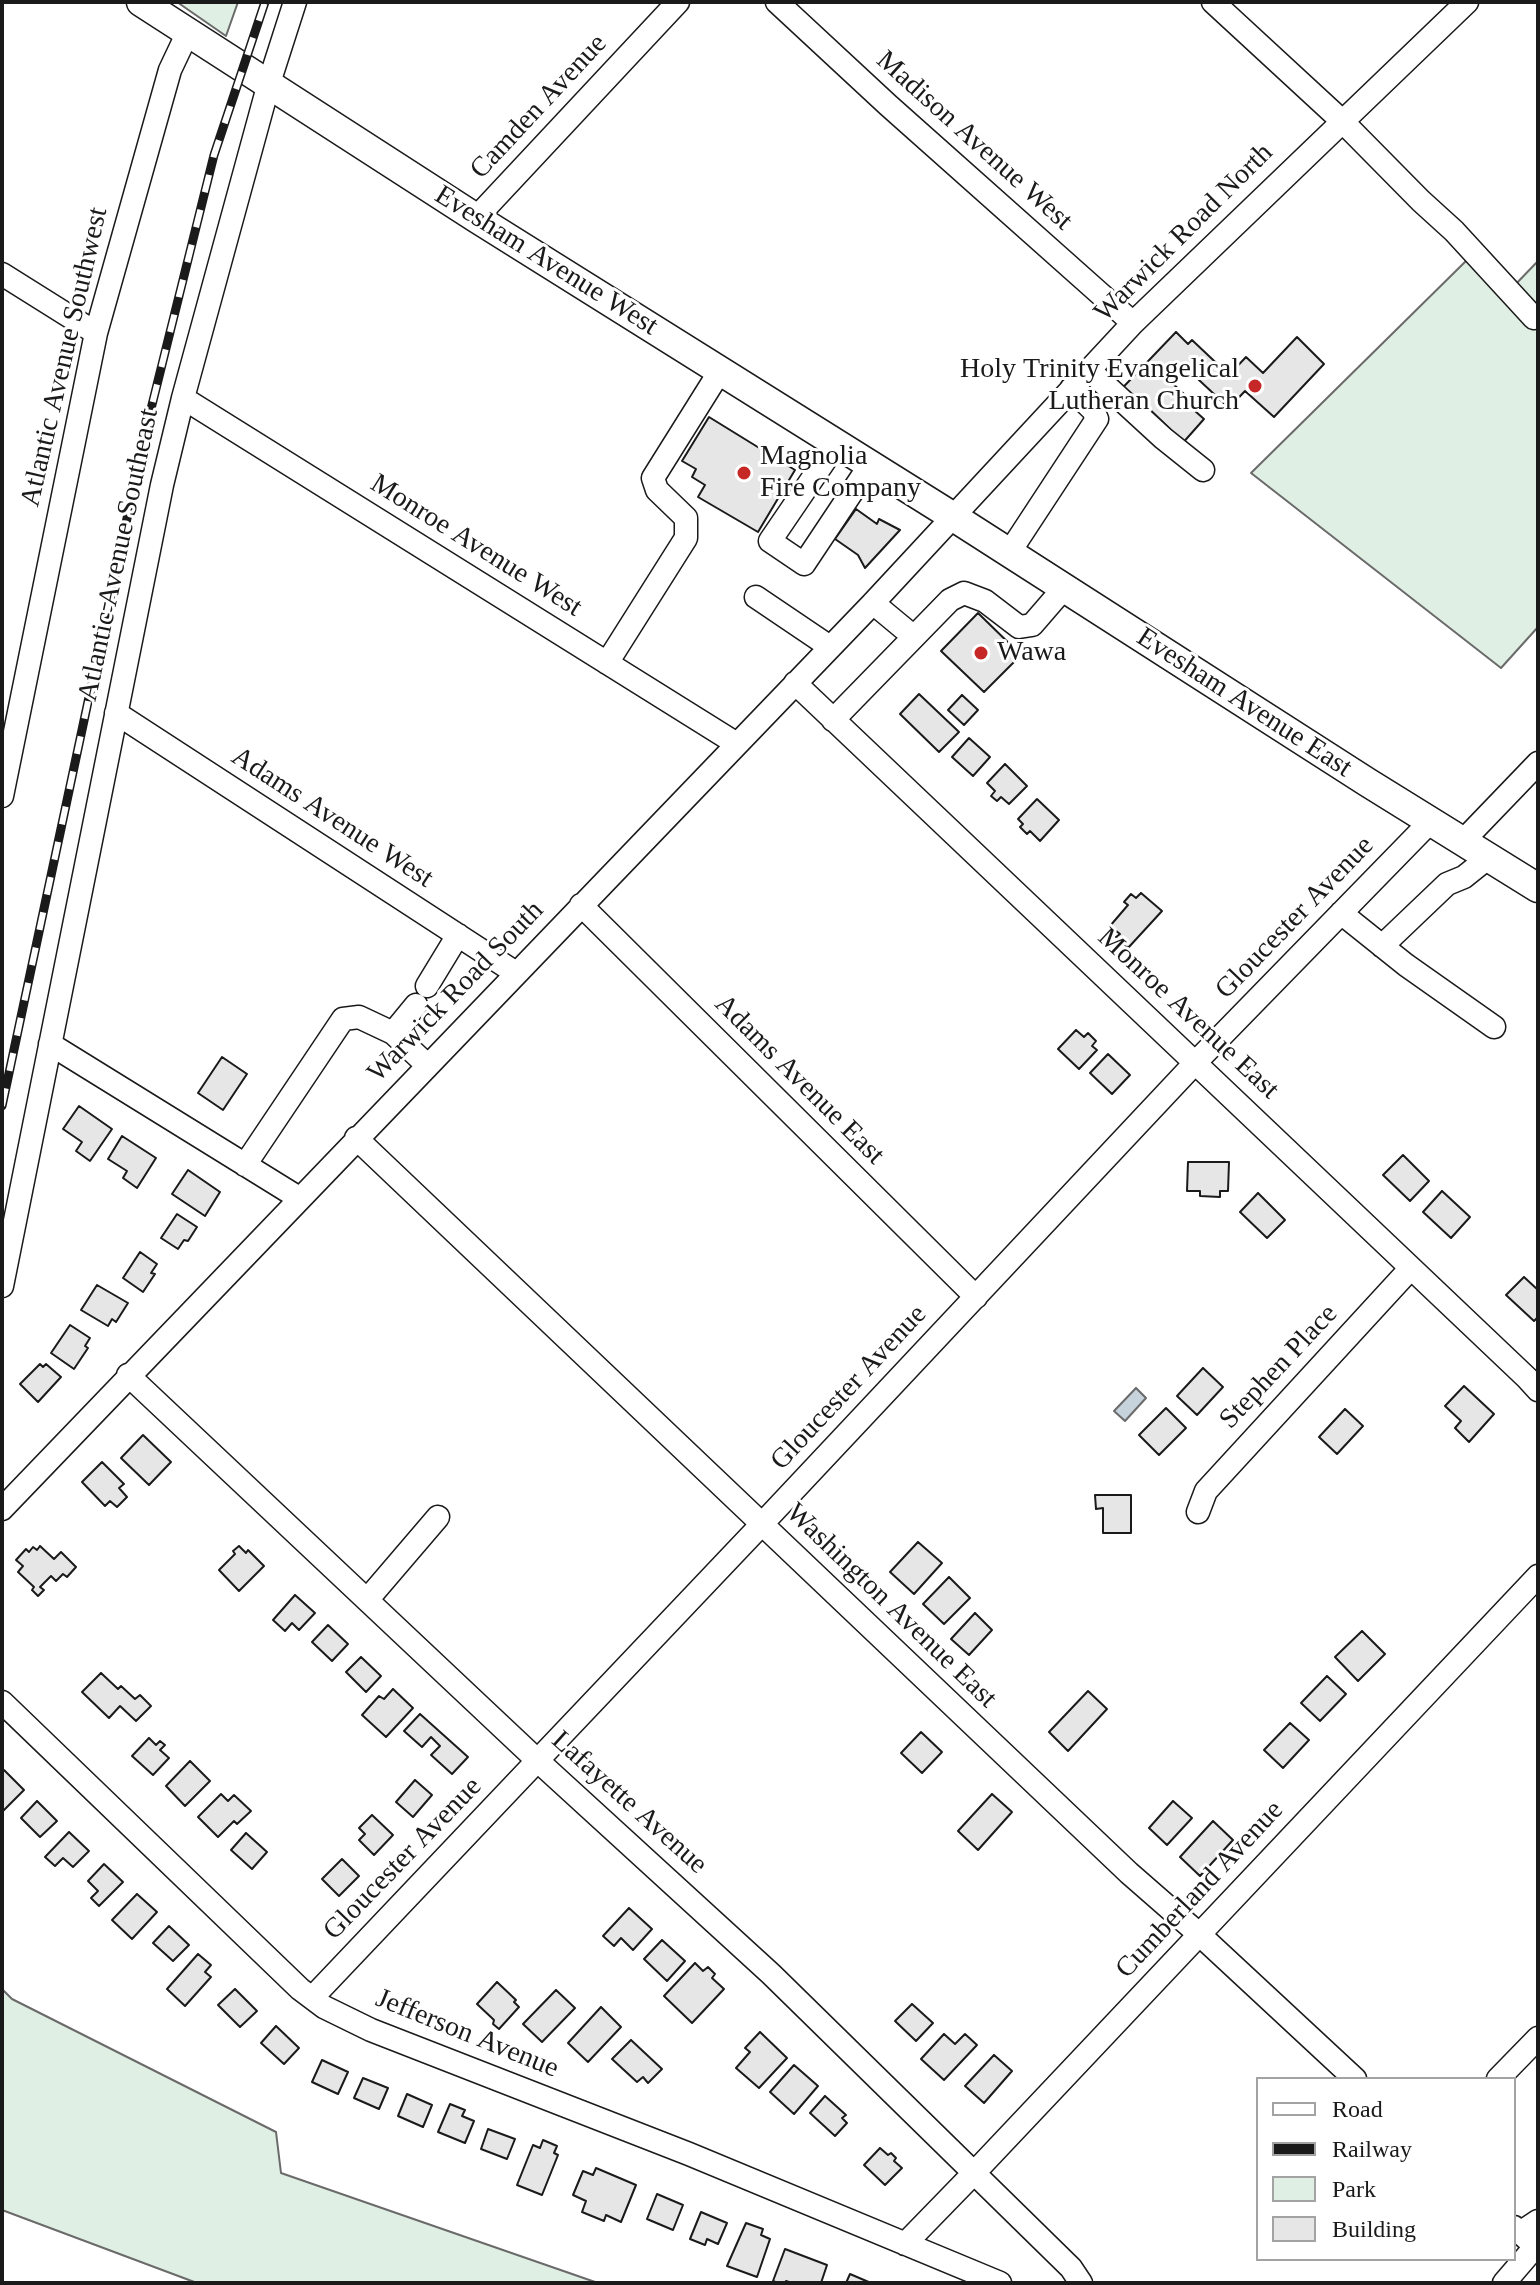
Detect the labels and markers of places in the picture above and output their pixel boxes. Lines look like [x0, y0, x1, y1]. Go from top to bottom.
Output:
place label: Holy Trinity Evangelical Lutheran Church [960, 353, 1239, 419]
marker: Holy Trinity Evangelical Lutheran Church [1246, 377, 1264, 395]
place label: Magnolia Fire Company [760, 440, 921, 506]
marker: Magnolia Fire Company [735, 464, 753, 482]
place label: Wawa [997, 636, 1066, 670]
marker: Wawa [972, 644, 990, 662]

